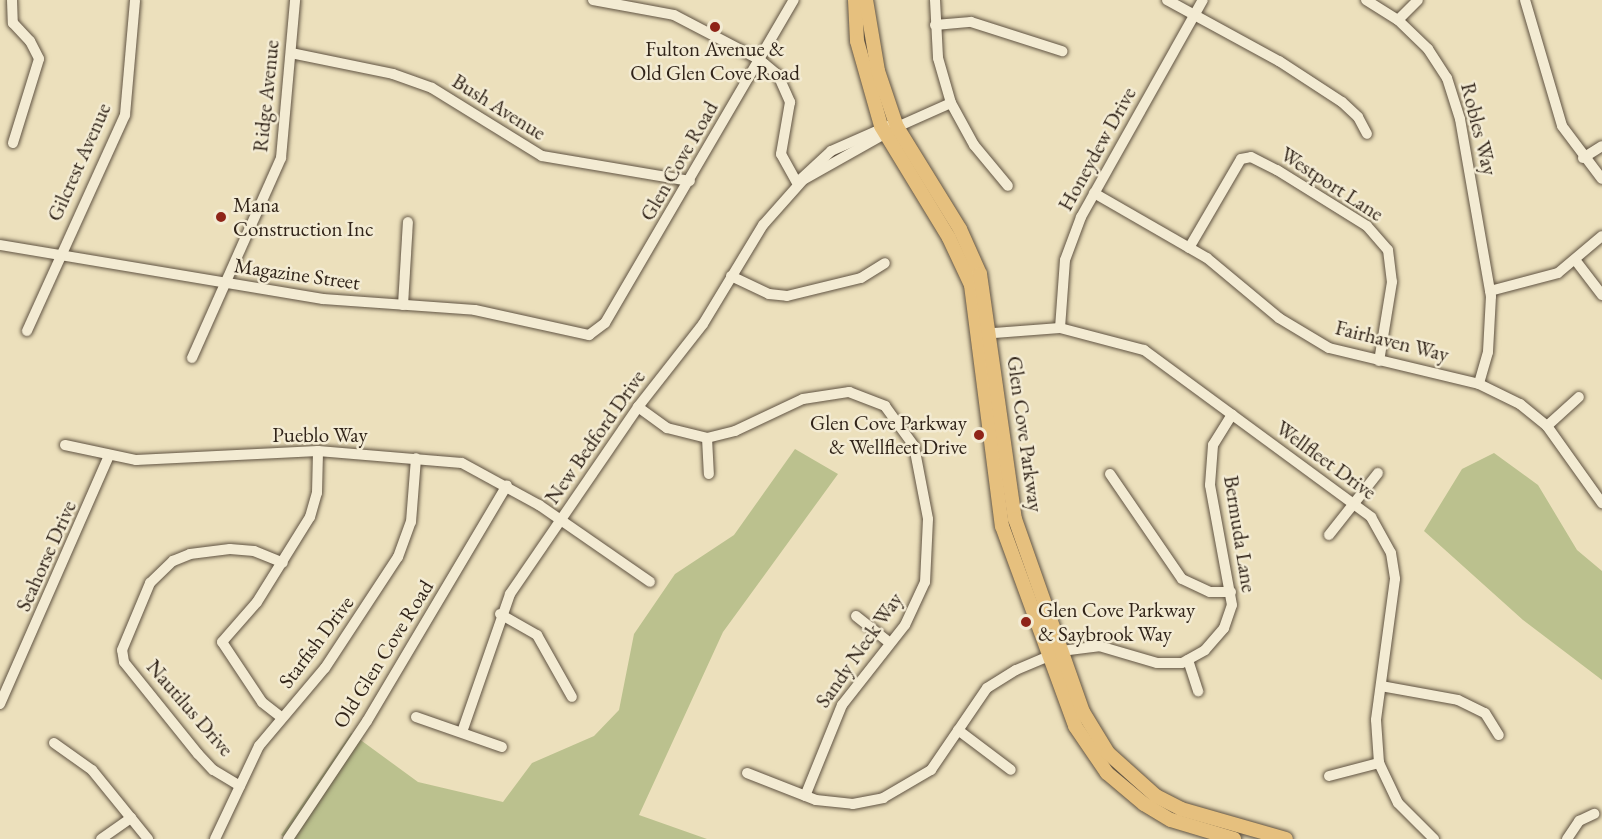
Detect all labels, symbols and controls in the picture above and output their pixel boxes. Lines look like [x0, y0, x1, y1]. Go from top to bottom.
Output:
marker: Fulton Avenue & Old Glen Cove Road [708, 20, 722, 34]
place label: Fulton Avenue & Old Glen Cove Road [630, 36, 800, 86]
street label: Ridge Avenue [248, 39, 284, 153]
street label: Bush Avenue [448, 68, 550, 146]
street label: Robles Way [1455, 80, 1503, 178]
street label: Honeydew Drive [1053, 83, 1141, 215]
street label: Glen Cove Road [635, 97, 723, 225]
street label: Gilcrest Avenue [42, 99, 116, 225]
street label: Westport Lane [1276, 141, 1388, 227]
place label: Mana Construction Inc [233, 192, 374, 242]
marker: Mana Construction Inc [214, 210, 228, 224]
street label: Magazine Street [233, 253, 361, 295]
street label: Fairhaven Way [1333, 315, 1451, 367]
street label: Glen Cove Parkway [1002, 354, 1048, 514]
street label: New Bedford Drive [539, 365, 651, 509]
place label: Glen Cove Parkway & Wellfleet Drive [810, 410, 967, 460]
street label: Wellfleet Drive [1271, 415, 1381, 505]
street label: Pueblo Way [272, 422, 368, 448]
marker: Glen Cove Parkway & Wellfleet Drive [972, 428, 986, 442]
street label: Bermuda Lane [1218, 474, 1262, 594]
street label: Seahorse Drive [10, 497, 82, 615]
street label: Old Glen Cove Road [327, 575, 439, 733]
street label: Sandy Neck Way [810, 587, 908, 713]
street label: Starfish Drive [273, 591, 359, 693]
place label: Glen Cove Parkway & Saybrook Way [1038, 597, 1195, 647]
marker: Glen Cove Parkway & Saybrook Way [1019, 615, 1033, 629]
street label: Nautilus Drive [141, 655, 239, 761]

